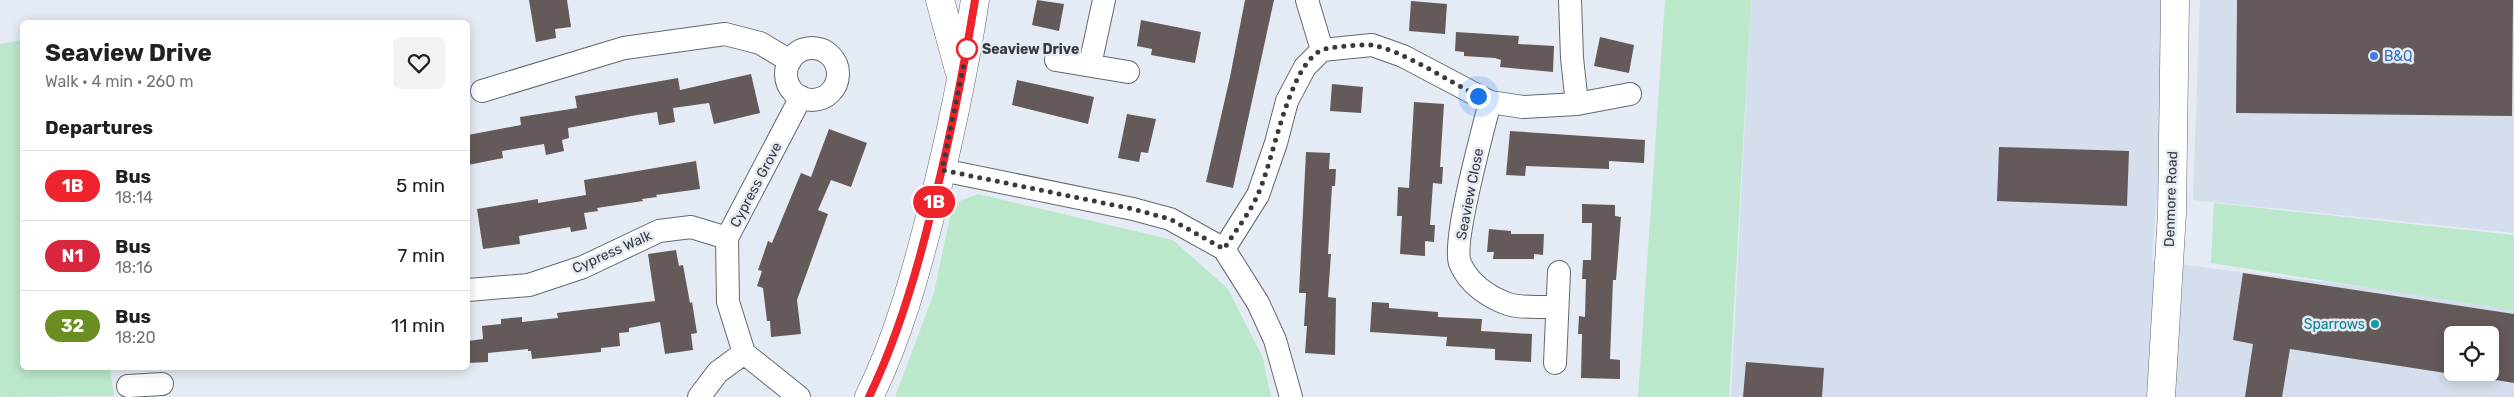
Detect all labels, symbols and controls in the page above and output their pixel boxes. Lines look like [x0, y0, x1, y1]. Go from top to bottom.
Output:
button: heart [393, 37, 445, 89]
marker: Seaview Drive [956, 38, 978, 60]
text: Seaview Drive [45, 39, 212, 67]
place label: Seaview Drive [982, 41, 1079, 58]
place label: B&Q [2384, 48, 2413, 65]
marker: B&Q [2368, 50, 2380, 62]
text: Walk · 4 min · 260 m [45, 72, 194, 91]
your location [1466, 84, 1491, 109]
text: Departures [45, 116, 153, 139]
street label: Cypress Grove [726, 139, 786, 230]
street label: Seaview Close [1453, 147, 1487, 241]
street label: Denmore Road [2161, 151, 2181, 247]
text: Bus [115, 165, 151, 188]
text: 5 min [396, 174, 445, 197]
text: 1B [62, 175, 83, 197]
line badge: 1B [912, 186, 956, 218]
text: 18:14 [115, 188, 153, 207]
text: 1B [923, 191, 945, 213]
street label: Cypress Walk [570, 227, 655, 277]
text: Bus [115, 235, 151, 258]
text: 7 min [398, 244, 445, 267]
text: N1 [62, 245, 83, 267]
text: 18:16 [115, 258, 153, 277]
text: Bus [115, 305, 151, 328]
text: 11 min [391, 314, 445, 337]
text: 32 [61, 315, 84, 337]
place label: Sparrows [2304, 316, 2365, 333]
marker: Sparrows [2369, 318, 2381, 330]
map controls [2444, 326, 2499, 381]
button: locate [2444, 326, 2499, 381]
text: 18:20 [115, 328, 156, 347]

